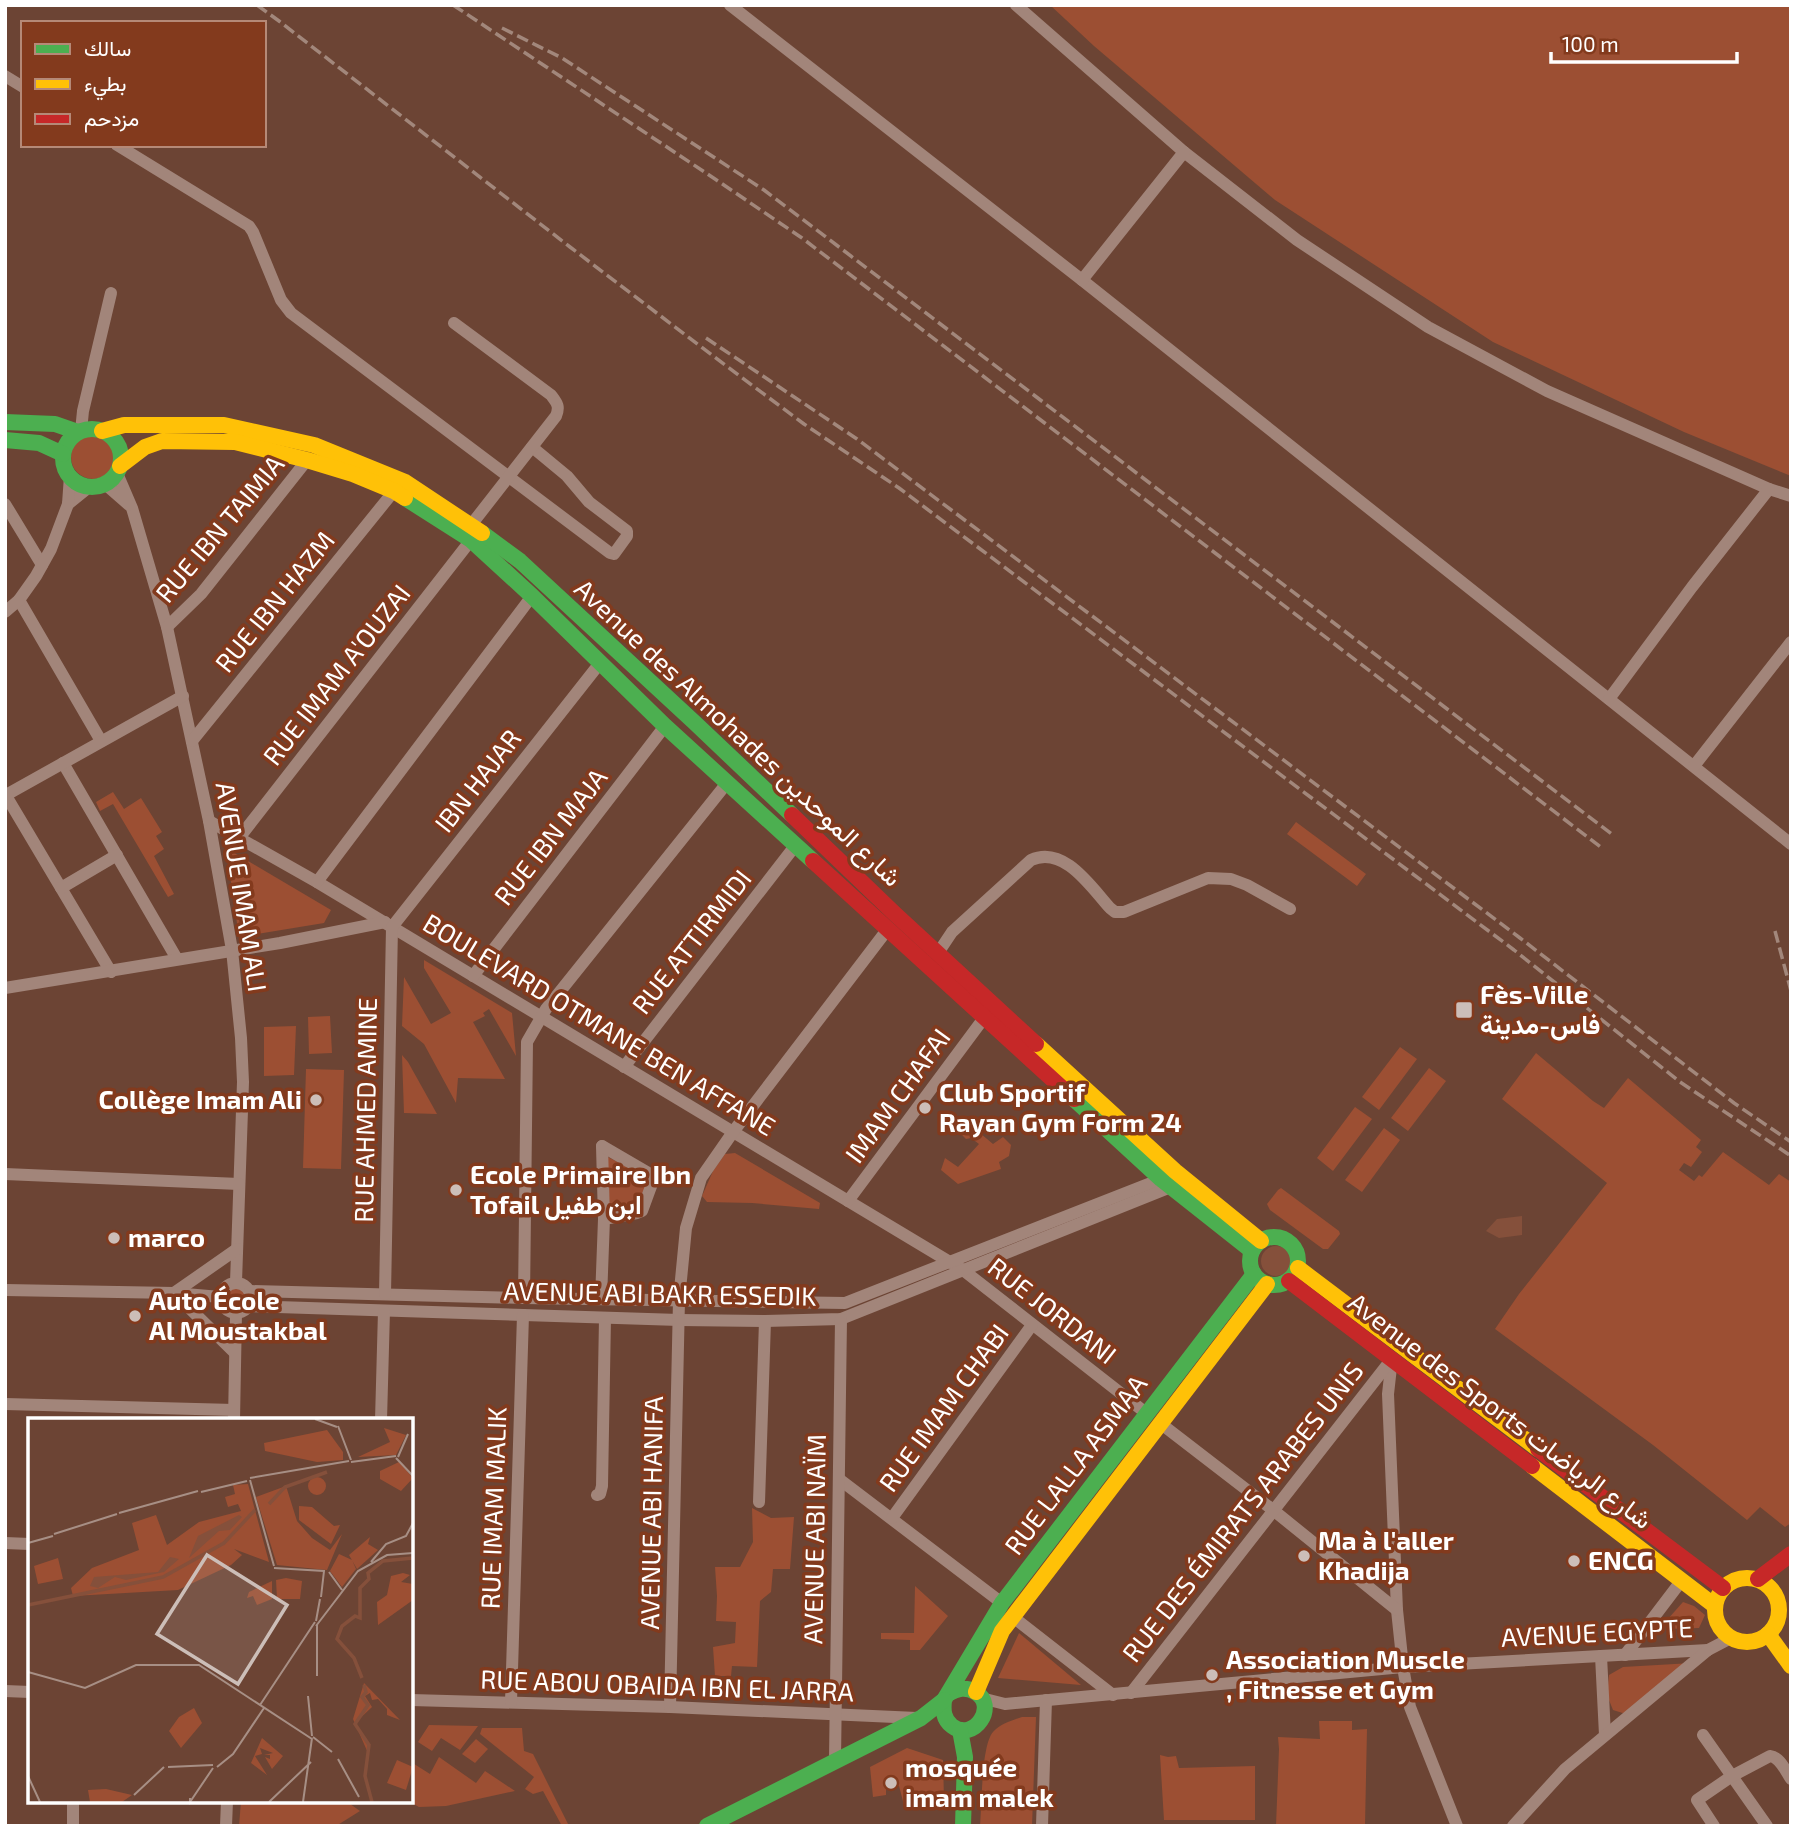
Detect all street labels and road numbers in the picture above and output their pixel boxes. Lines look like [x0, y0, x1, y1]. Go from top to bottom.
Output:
street label: RUE IBN TAIMIA [148, 448, 289, 608]
street label: RUE IBN HAZM [208, 525, 340, 678]
street label: Avenue des Almohades شارع الموحدين [566, 572, 909, 895]
street label: RUE IMAM A'OUZAI [256, 578, 416, 771]
street label: IBN HAJAR [427, 723, 526, 838]
street label: RUE IBN MAJA [487, 762, 613, 911]
street label: AVENUE IMAM ALI [211, 780, 274, 994]
street label: RUE ATTIRMIDI [625, 863, 757, 1019]
street label: BOULEVARD OTMANE BEN AFFANE [418, 906, 781, 1141]
street label: RUE AHMED AMINE [347, 997, 382, 1223]
street label: IMAM CHAFAI [838, 1022, 956, 1168]
street label: RUE JORDANI [983, 1250, 1123, 1369]
street label: AVENUE ABI BAKR ESSEDIK [503, 1274, 817, 1311]
street label: Avenue des Sports شارع الرياضات [1340, 1285, 1659, 1537]
street label: RUE IMAM CHABI [872, 1317, 1014, 1497]
street label: RUE DES ÉMIRATS ARABES UNIS [1115, 1355, 1369, 1667]
street label: RUE LALLA ASMAA [997, 1368, 1152, 1560]
street label: AVENUE ABI HANIFA [633, 1396, 668, 1630]
street label: RUE IMAM MALIK [473, 1406, 512, 1610]
street label: AVENUE ABI NAÏM [796, 1434, 831, 1644]
street label: AVENUE EGYPTE [1500, 1611, 1694, 1652]
street label: RUE ABOU OBAIDA IBN EL JARRA [480, 1662, 854, 1707]

